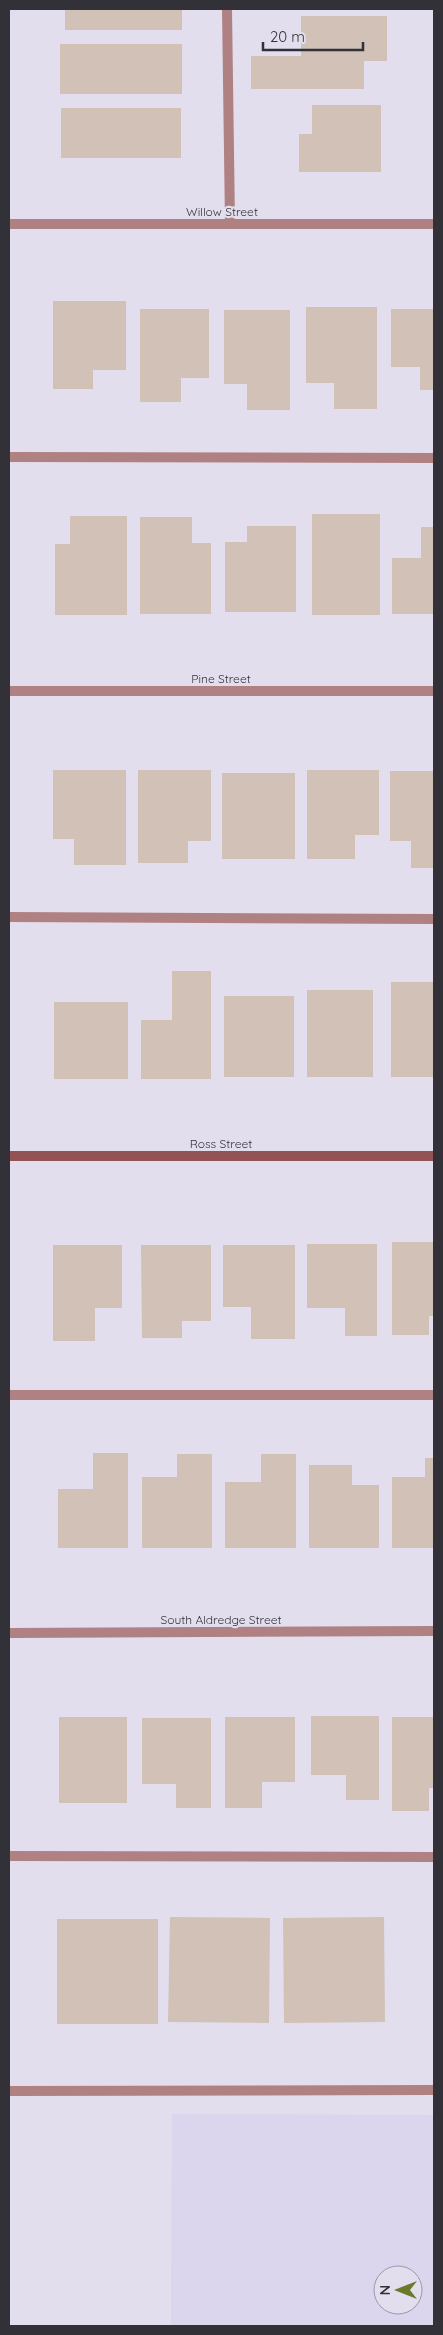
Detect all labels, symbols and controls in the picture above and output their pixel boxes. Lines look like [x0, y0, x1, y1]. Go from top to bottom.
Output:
scale bar [263, 20, 363, 52]
text: 20 m [270, 27, 305, 46]
street label: Willow Street [186, 204, 258, 219]
street label: Pine Street [191, 671, 251, 686]
street label: Ross Street [190, 1136, 252, 1151]
street label: South Aldredge Street [160, 1612, 282, 1627]
north arrow [373, 2265, 423, 2315]
text: N [376, 2285, 394, 2295]

